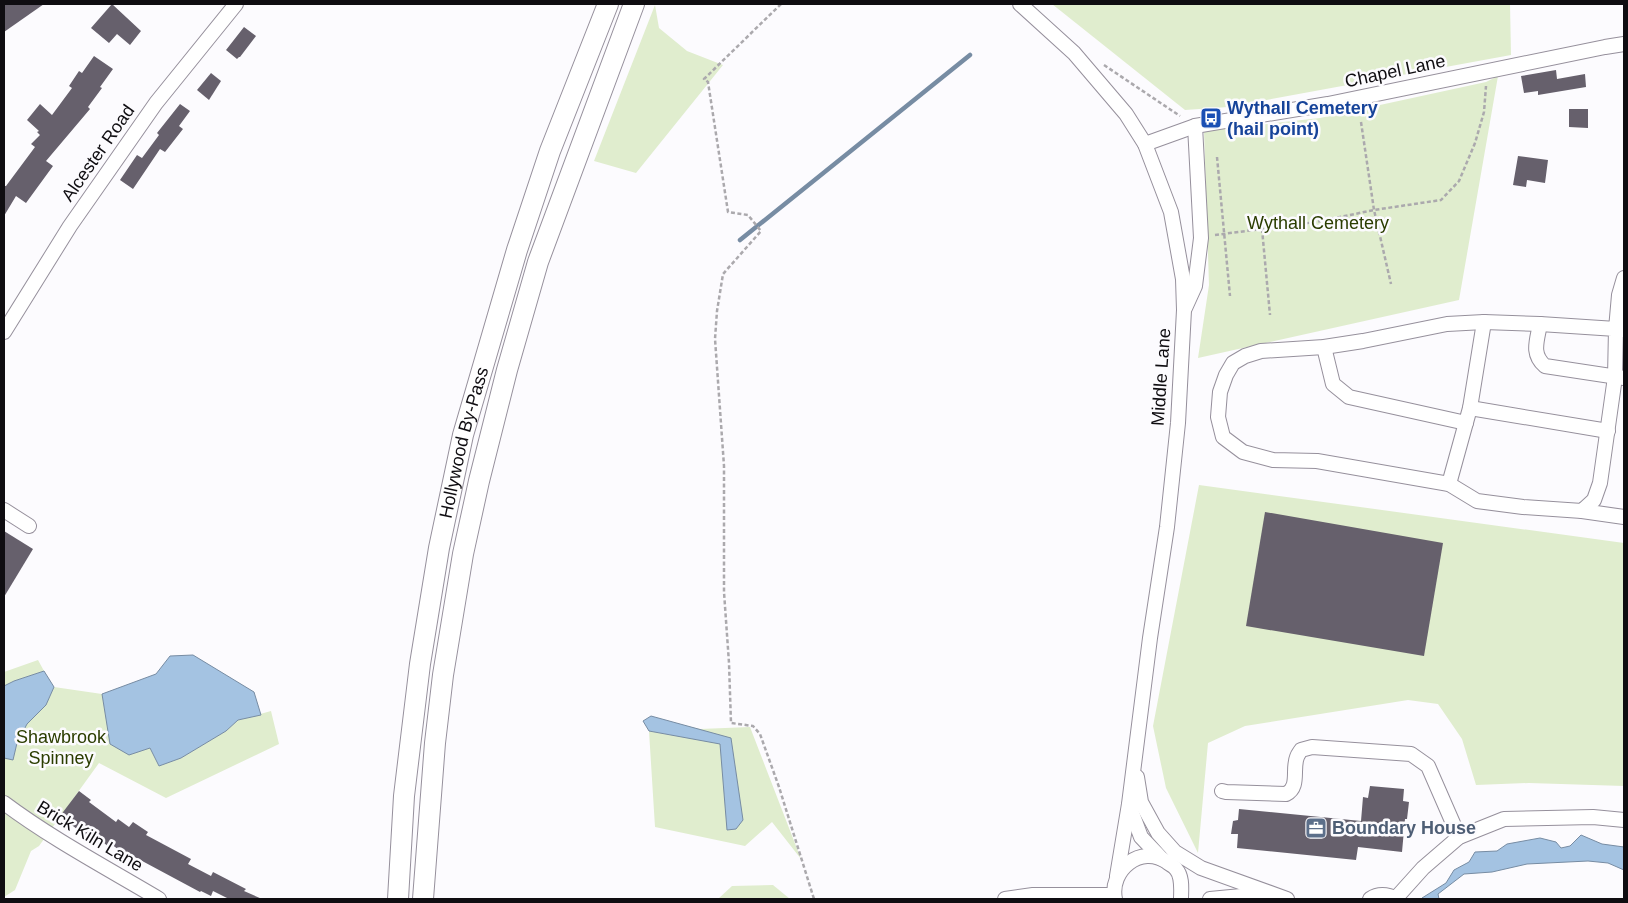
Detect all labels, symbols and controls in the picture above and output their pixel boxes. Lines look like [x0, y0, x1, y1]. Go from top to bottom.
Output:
street label: Chapel Lane [1343, 51, 1447, 91]
place label: Wythall Cemetery (hail point) [1227, 98, 1378, 139]
street label: Alcester Road [57, 101, 139, 205]
bus stop icon: Wythall Cemetery (hail point) [1199, 106, 1223, 130]
park label: Wythall Cemetery [1247, 213, 1389, 233]
street label: Middle Lane [1148, 327, 1174, 427]
street label: Hollywood By-Pass [436, 365, 492, 520]
park label: Shawbrook Spinney [16, 727, 107, 768]
street label: Brick Kiln Lane [33, 797, 147, 875]
office icon: Boundary House [1304, 816, 1328, 840]
place label: Boundary House [1332, 818, 1476, 838]

